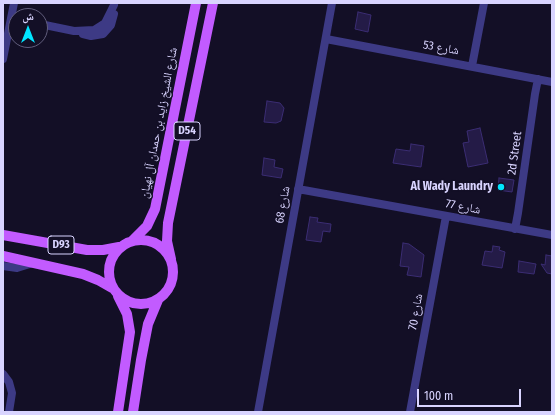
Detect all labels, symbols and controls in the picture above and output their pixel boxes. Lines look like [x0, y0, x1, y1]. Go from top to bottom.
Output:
north arrow [8, 8, 48, 48]
text: ش [22, 10, 34, 23]
street label: شارع 53 [422, 38, 460, 58]
street label: شارع الشيخ زايد بن حمدان آل نهيان [137, 46, 181, 200]
road number: D54 [174, 122, 200, 140]
street label: 2d Street [505, 130, 525, 176]
place label: Al Wady Laundry [410, 180, 493, 194]
marker: Al Wady Laundry [496, 182, 506, 192]
street label: شارع 68 [273, 185, 293, 225]
street label: شارع 77 [444, 197, 482, 217]
road number: D93 [48, 236, 74, 254]
street label: شارع 70 [406, 293, 426, 331]
scale bar [419, 381, 523, 407]
text: 100 m [424, 389, 453, 403]

